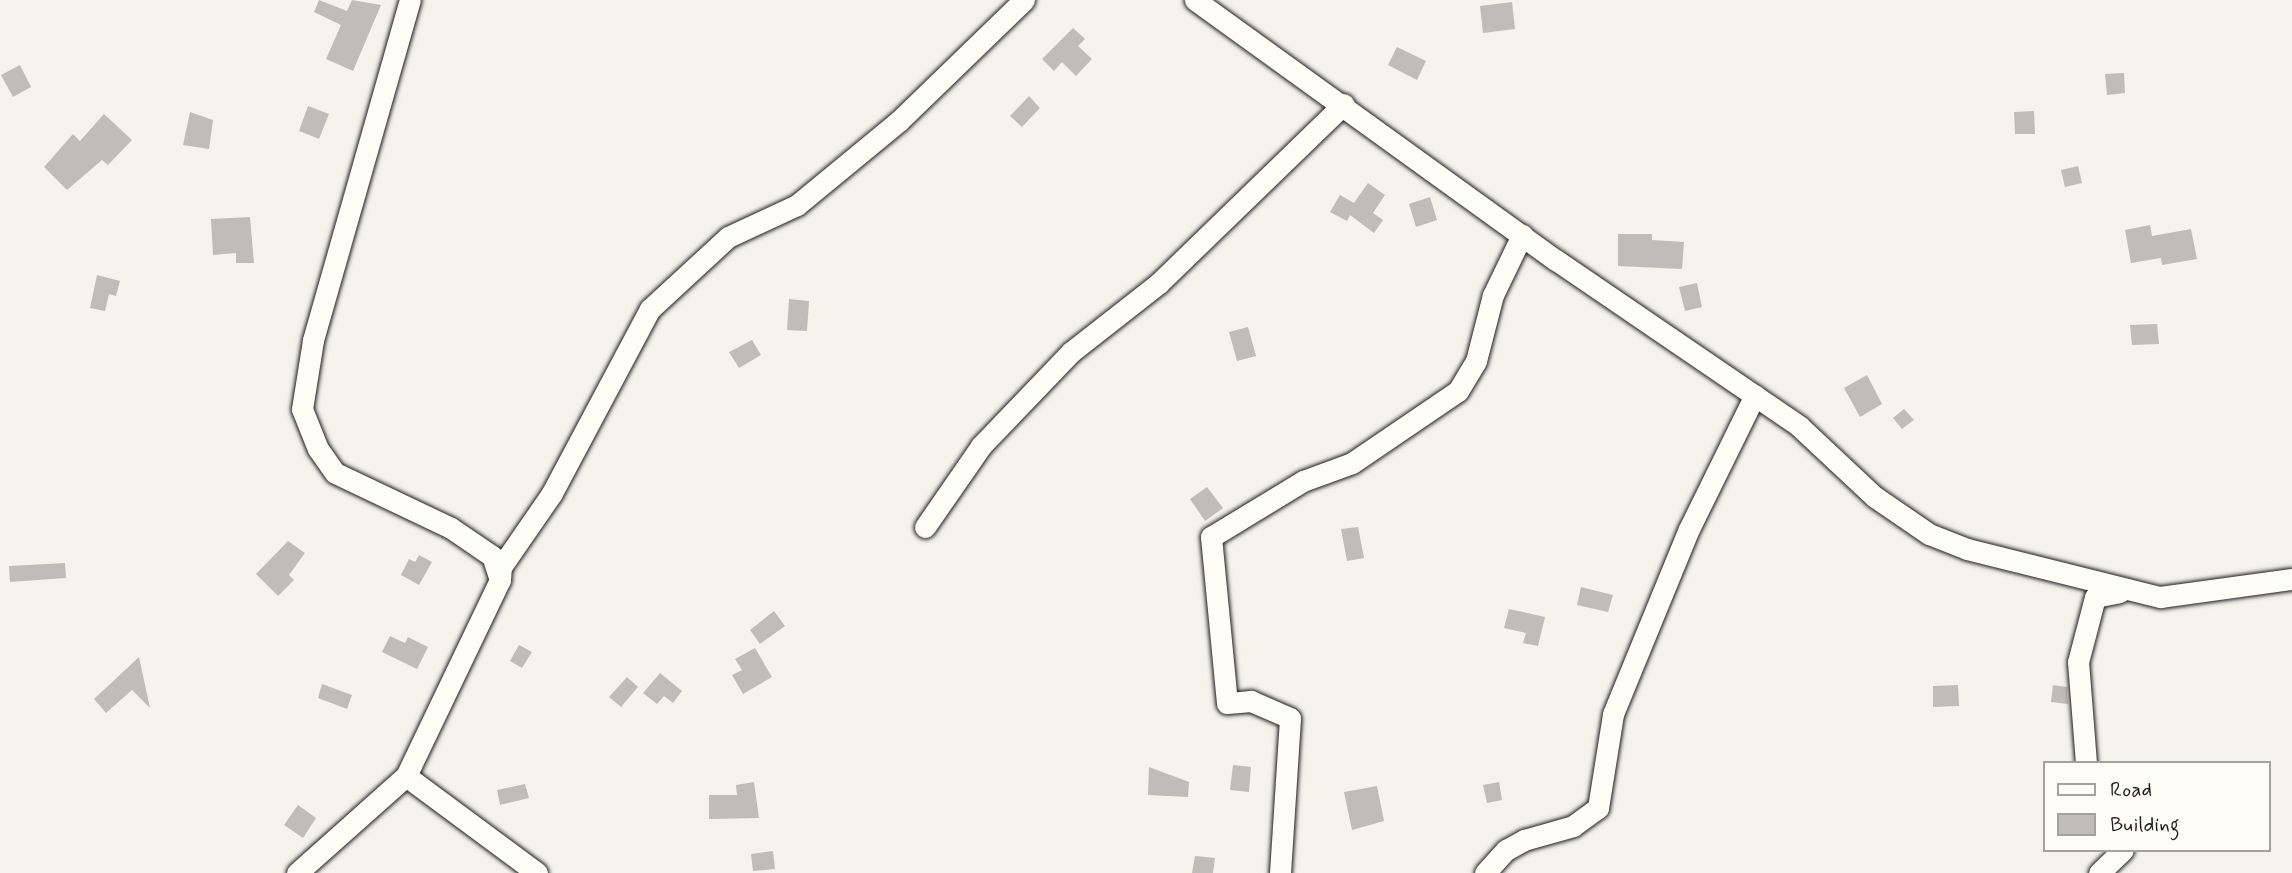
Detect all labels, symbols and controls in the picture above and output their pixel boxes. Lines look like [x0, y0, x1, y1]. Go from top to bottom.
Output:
legend [2044, 761, 2271, 852]
text: Road [2110, 776, 2152, 804]
text: Building [2110, 811, 2180, 839]

